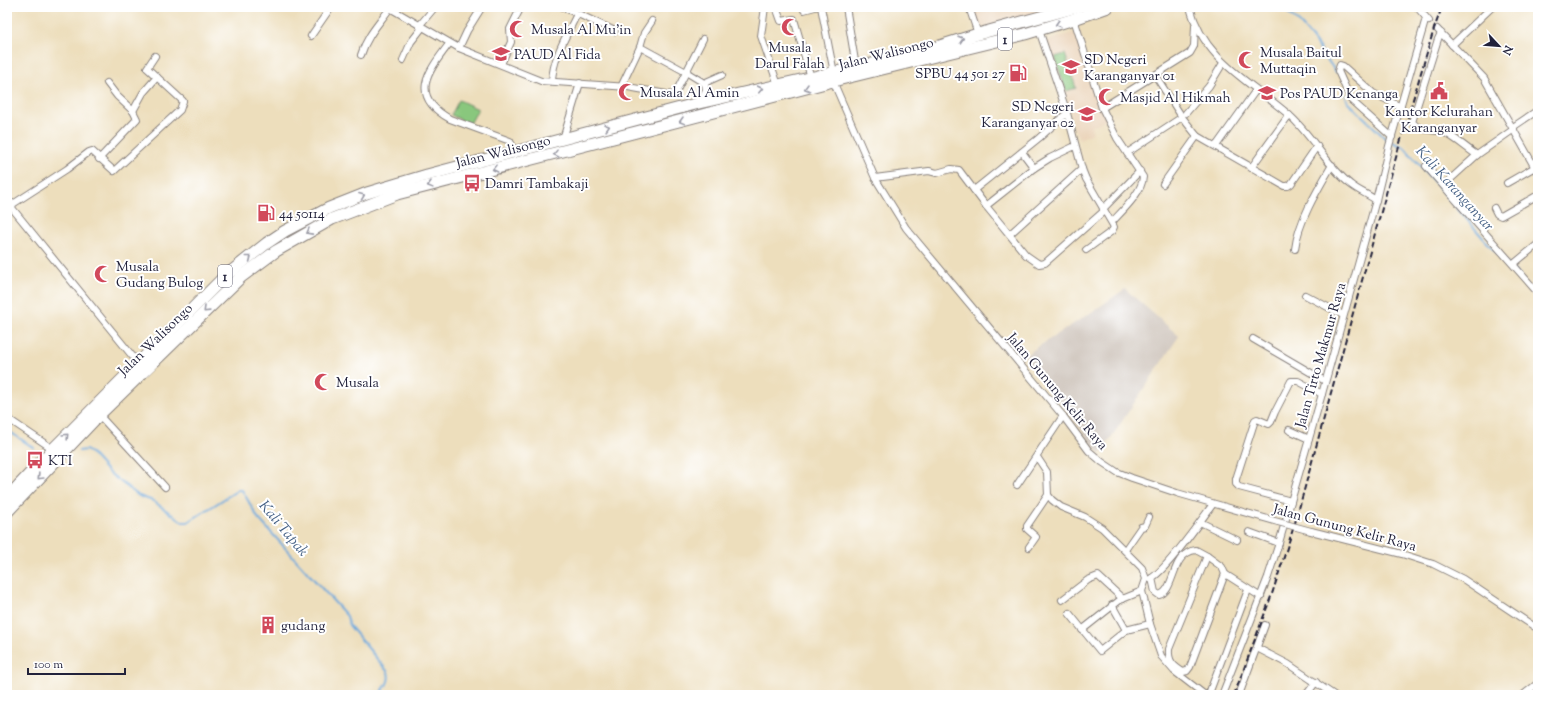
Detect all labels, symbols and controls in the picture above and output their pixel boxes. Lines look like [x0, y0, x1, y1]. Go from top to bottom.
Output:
mosque icon: Musala Darul Falah [780, 17, 800, 37]
mosque icon: Musala Al Mu'in [508, 19, 528, 39]
one-way arrow [1055, 19, 1062, 28]
place label: Musala Al Mu'in [531, 21, 632, 41]
north arrow [1479, 26, 1519, 66]
road number: 1 [998, 28, 1012, 50]
street label: Jalan Walisongo [836, 33, 936, 77]
one-way arrow [957, 35, 964, 44]
place label: Musala Darul Falah [755, 39, 825, 75]
text: N [1498, 42, 1517, 58]
school or university icon: PAUD Al Fida [491, 44, 511, 64]
place label: Musala Baitul Muttaqin [1260, 44, 1342, 80]
place label: PAUD Al Fida [514, 46, 601, 66]
mosque icon: Musala Baitul Muttaqin [1237, 50, 1257, 70]
place label: SD Negeri Karanganyar 01 [1084, 51, 1175, 87]
school or university icon: SD Negeri Karanganyar 01 [1061, 57, 1081, 77]
fuel station icon: SPBU 44 501 27 [1008, 63, 1028, 83]
place label: SPBU 44 501 27 [915, 65, 1005, 85]
public building icon: Kantor Kelurahan Karanganyar [1429, 81, 1449, 101]
mosque icon: Musala Al Amin [617, 82, 637, 102]
one-way arrow [804, 83, 811, 92]
school or university icon: Pos PAUD Kenanga [1257, 83, 1277, 103]
place label: Musala Al Amin [640, 84, 739, 104]
place label: Pos PAUD Kenanga [1280, 85, 1399, 105]
one-way arrow [757, 86, 763, 94]
mosque icon: Masjid Al Hikmah [1097, 87, 1117, 107]
place label: Masjid Al Hikmah [1120, 89, 1231, 109]
place label: SD Negeri Karanganyar 02 [981, 98, 1074, 134]
place label: Kantor Kelurahan Karanganyar [1385, 103, 1493, 139]
school or university icon: SD Negeri Karanganyar 02 [1077, 104, 1097, 124]
one-way arrow [678, 116, 685, 125]
one-way arrow [603, 123, 610, 132]
street label: Jalan Walisongo [453, 131, 553, 175]
water label: Kali Karanganyar [1410, 142, 1498, 237]
one-way arrow [553, 149, 559, 157]
one-way arrow [492, 164, 498, 172]
bus stop icon: Damri Tambakaji [462, 173, 482, 193]
place label: Damri Tambakaji [485, 175, 589, 195]
one-way arrow [427, 180, 434, 189]
one-way arrow [358, 192, 365, 200]
fuel station icon: 44 50114 [256, 203, 276, 223]
place label: 44 50114 [279, 205, 325, 225]
one-way arrow [306, 227, 313, 234]
one-way arrow [244, 255, 251, 262]
place label: Musala Gudang Bulog [116, 258, 203, 294]
mosque icon: Musala Gudang Bulog [93, 264, 113, 284]
road number: 1 [218, 265, 232, 287]
street label: Jalan Tirto Makmur Raya [1291, 280, 1352, 432]
street label: Jalan Walisongo [114, 299, 198, 382]
one-way arrow [203, 306, 211, 313]
street label: Jalan Gunung Kelir Raya [1001, 329, 1112, 456]
mosque icon: Musala [313, 372, 333, 392]
place label: Musala [336, 374, 380, 394]
one-way arrow [61, 433, 68, 441]
bus stop icon: KTI [25, 450, 45, 470]
place label: KTI [48, 452, 73, 472]
one-way arrow [37, 472, 45, 480]
water label: Kali Tapak [253, 496, 313, 562]
street label: Jalan Gunung Kelir Raya [1270, 500, 1419, 558]
building icon: gudang [258, 615, 278, 635]
place label: gudang [281, 617, 325, 637]
scale bar [28, 650, 125, 676]
text: 100 m [34, 656, 63, 674]

